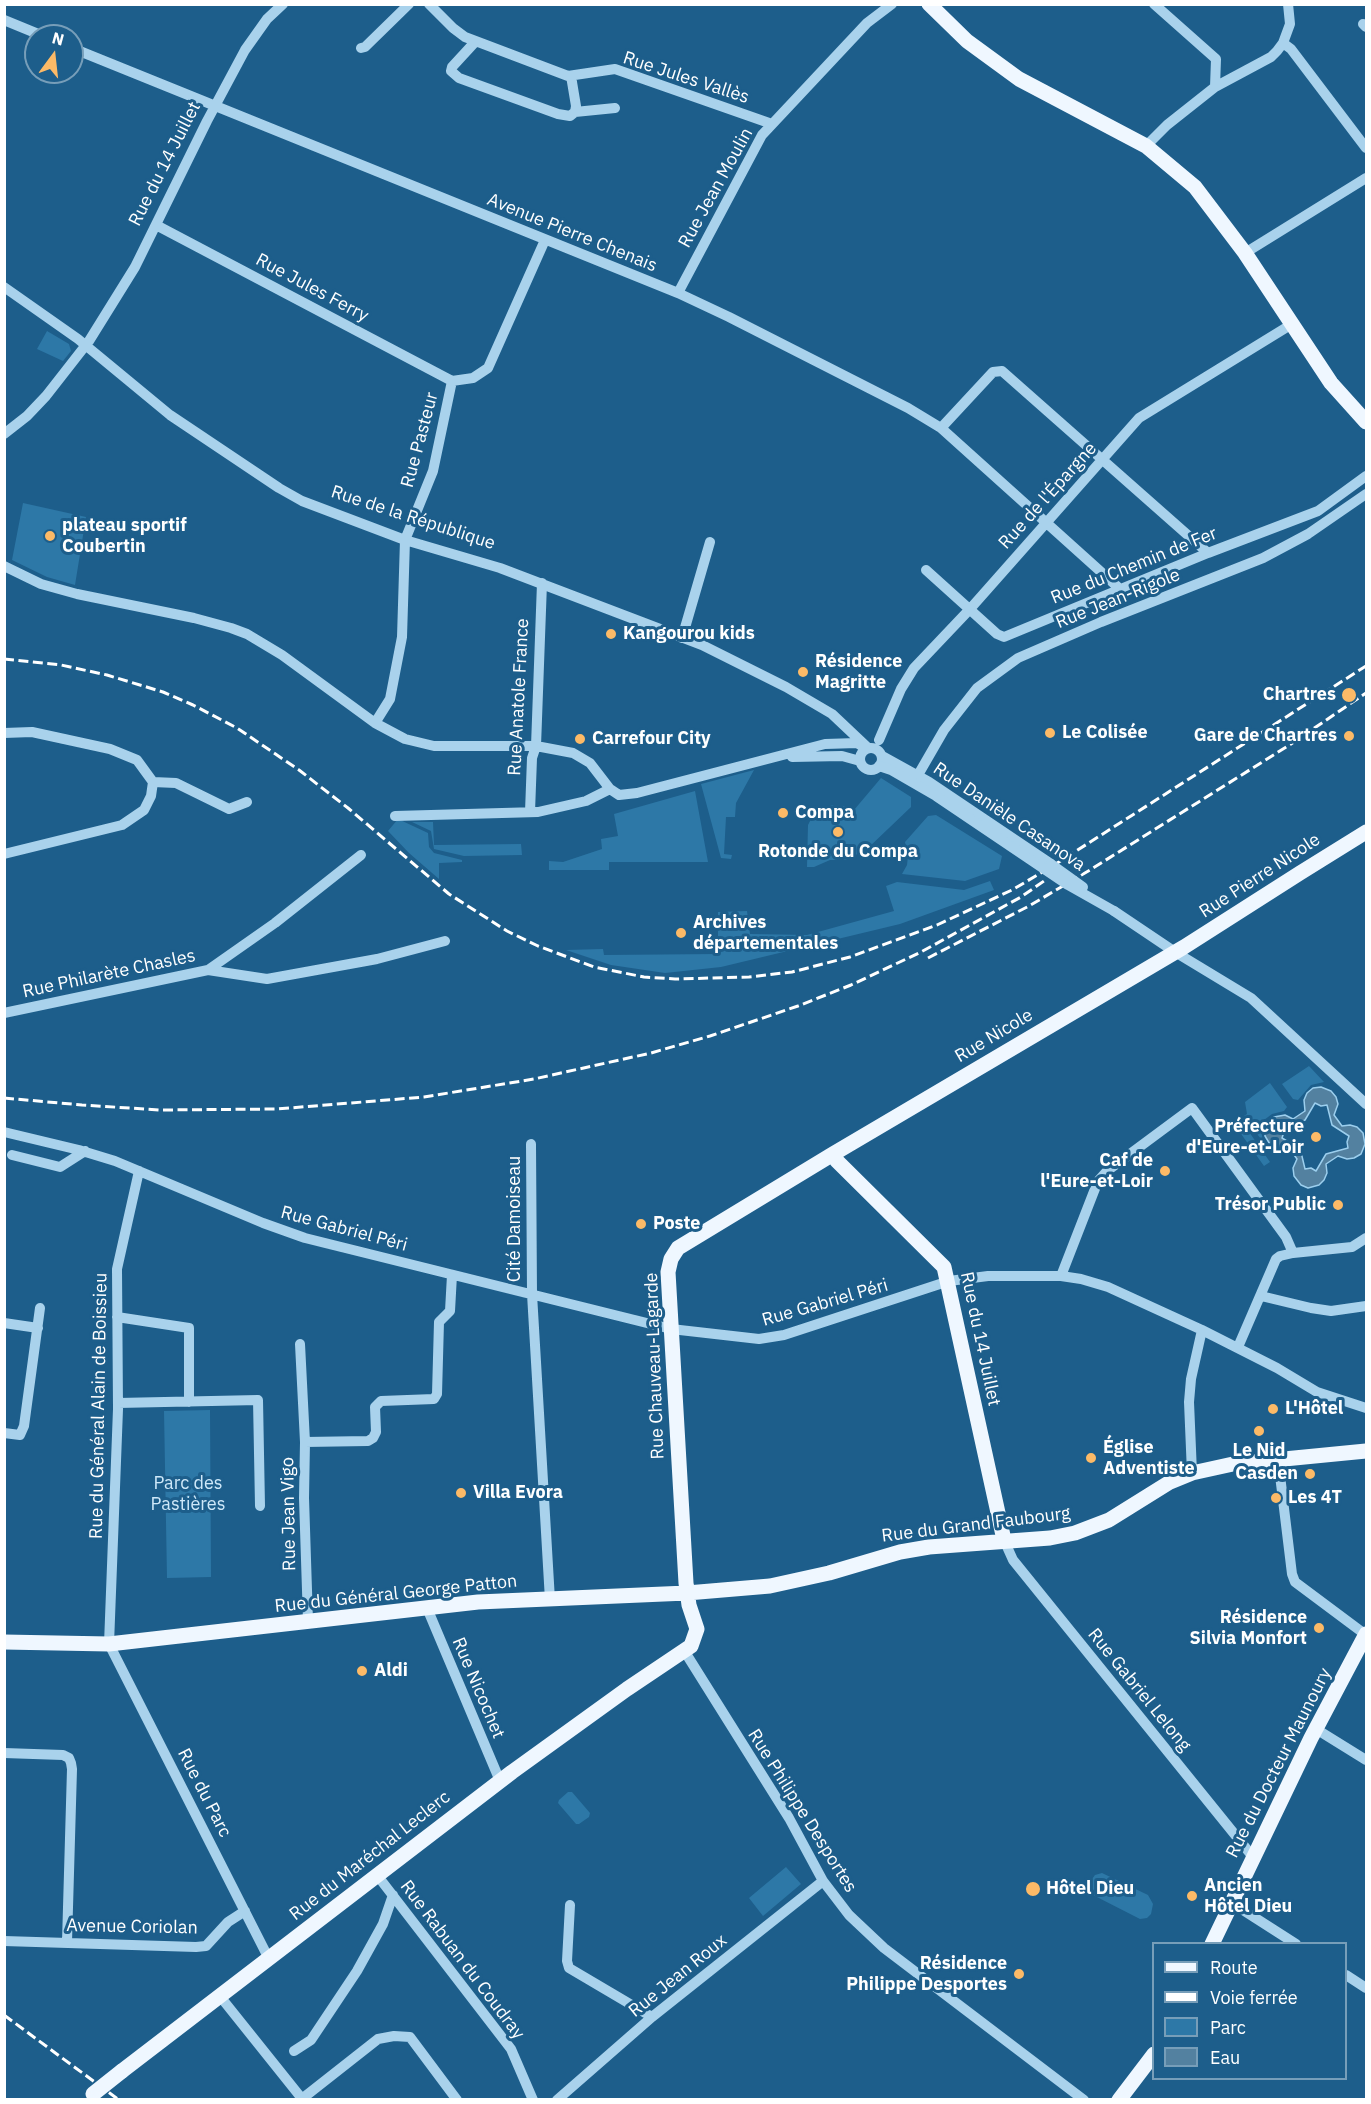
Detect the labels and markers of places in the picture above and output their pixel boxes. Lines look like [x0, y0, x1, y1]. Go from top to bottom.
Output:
place label: plateau sportif Coubertin [62, 515, 187, 558]
marker: plateau sportif Coubertin [43, 529, 57, 543]
place label: Kangourou kids [623, 623, 755, 645]
marker: Kangourou kids [604, 627, 618, 641]
place label: Résidence Magritte [815, 651, 902, 694]
marker: Résidence Magritte [796, 665, 810, 679]
place label: Chartres [1263, 684, 1336, 706]
marker: Chartres [1340, 686, 1358, 704]
place label: Le Colisée [1062, 722, 1147, 744]
place label: Gare de Chartres [1194, 725, 1337, 747]
marker: Le Colisée [1043, 726, 1057, 740]
place label: Carrefour City [592, 728, 711, 750]
marker: Gare de Chartres [1342, 729, 1356, 743]
marker: Carrefour City [573, 732, 587, 746]
place label: Compa [795, 802, 854, 824]
marker: Compa [776, 806, 790, 820]
marker: Rotonde du Compa [831, 825, 845, 839]
place label: Rotonde du Compa [758, 841, 918, 863]
place label: Archives départementales [693, 912, 838, 954]
marker: Archives départementales [674, 926, 688, 940]
place label: Préfecture d'Eure-et-Loir [1186, 1116, 1304, 1158]
marker: Préfecture d'Eure-et-Loir [1309, 1130, 1323, 1144]
place label: Caf de l'Eure-et-Loir [1040, 1150, 1153, 1192]
marker: Caf de l'Eure-et-Loir [1158, 1164, 1172, 1178]
place label: Trésor Public [1215, 1194, 1326, 1216]
marker: Trésor Public [1331, 1198, 1345, 1212]
place label: Poste [653, 1213, 700, 1235]
marker: Poste [634, 1217, 648, 1231]
place label: L'Hôtel [1285, 1398, 1343, 1420]
marker: L'Hôtel [1266, 1402, 1280, 1416]
marker: Le Nid [1252, 1424, 1266, 1438]
place label: Église Adventiste [1103, 1437, 1195, 1480]
place label: Le Nid [1233, 1440, 1285, 1462]
marker: Église Adventiste [1084, 1451, 1098, 1465]
place label: Casden [1235, 1463, 1298, 1485]
marker: Casden [1303, 1467, 1317, 1481]
place label: Villa Evora [473, 1482, 563, 1504]
marker: Villa Evora [454, 1486, 468, 1500]
place label: Les 4T [1288, 1487, 1342, 1509]
marker: Les 4T [1269, 1491, 1283, 1505]
place label: Résidence Silvia Monfort [1190, 1607, 1307, 1650]
marker: Résidence Silvia Monfort [1312, 1621, 1326, 1635]
place label: Aldi [374, 1660, 408, 1682]
marker: Aldi [355, 1664, 369, 1678]
place label: Ancien Hôtel Dieu [1204, 1875, 1292, 1918]
place label: Hôtel Dieu [1046, 1878, 1134, 1900]
marker: Hôtel Dieu [1024, 1880, 1042, 1898]
marker: Ancien Hôtel Dieu [1185, 1889, 1199, 1903]
place label: Résidence Philippe Desportes [846, 1953, 1007, 1996]
marker: Résidence Philippe Desportes [1012, 1967, 1026, 1981]

